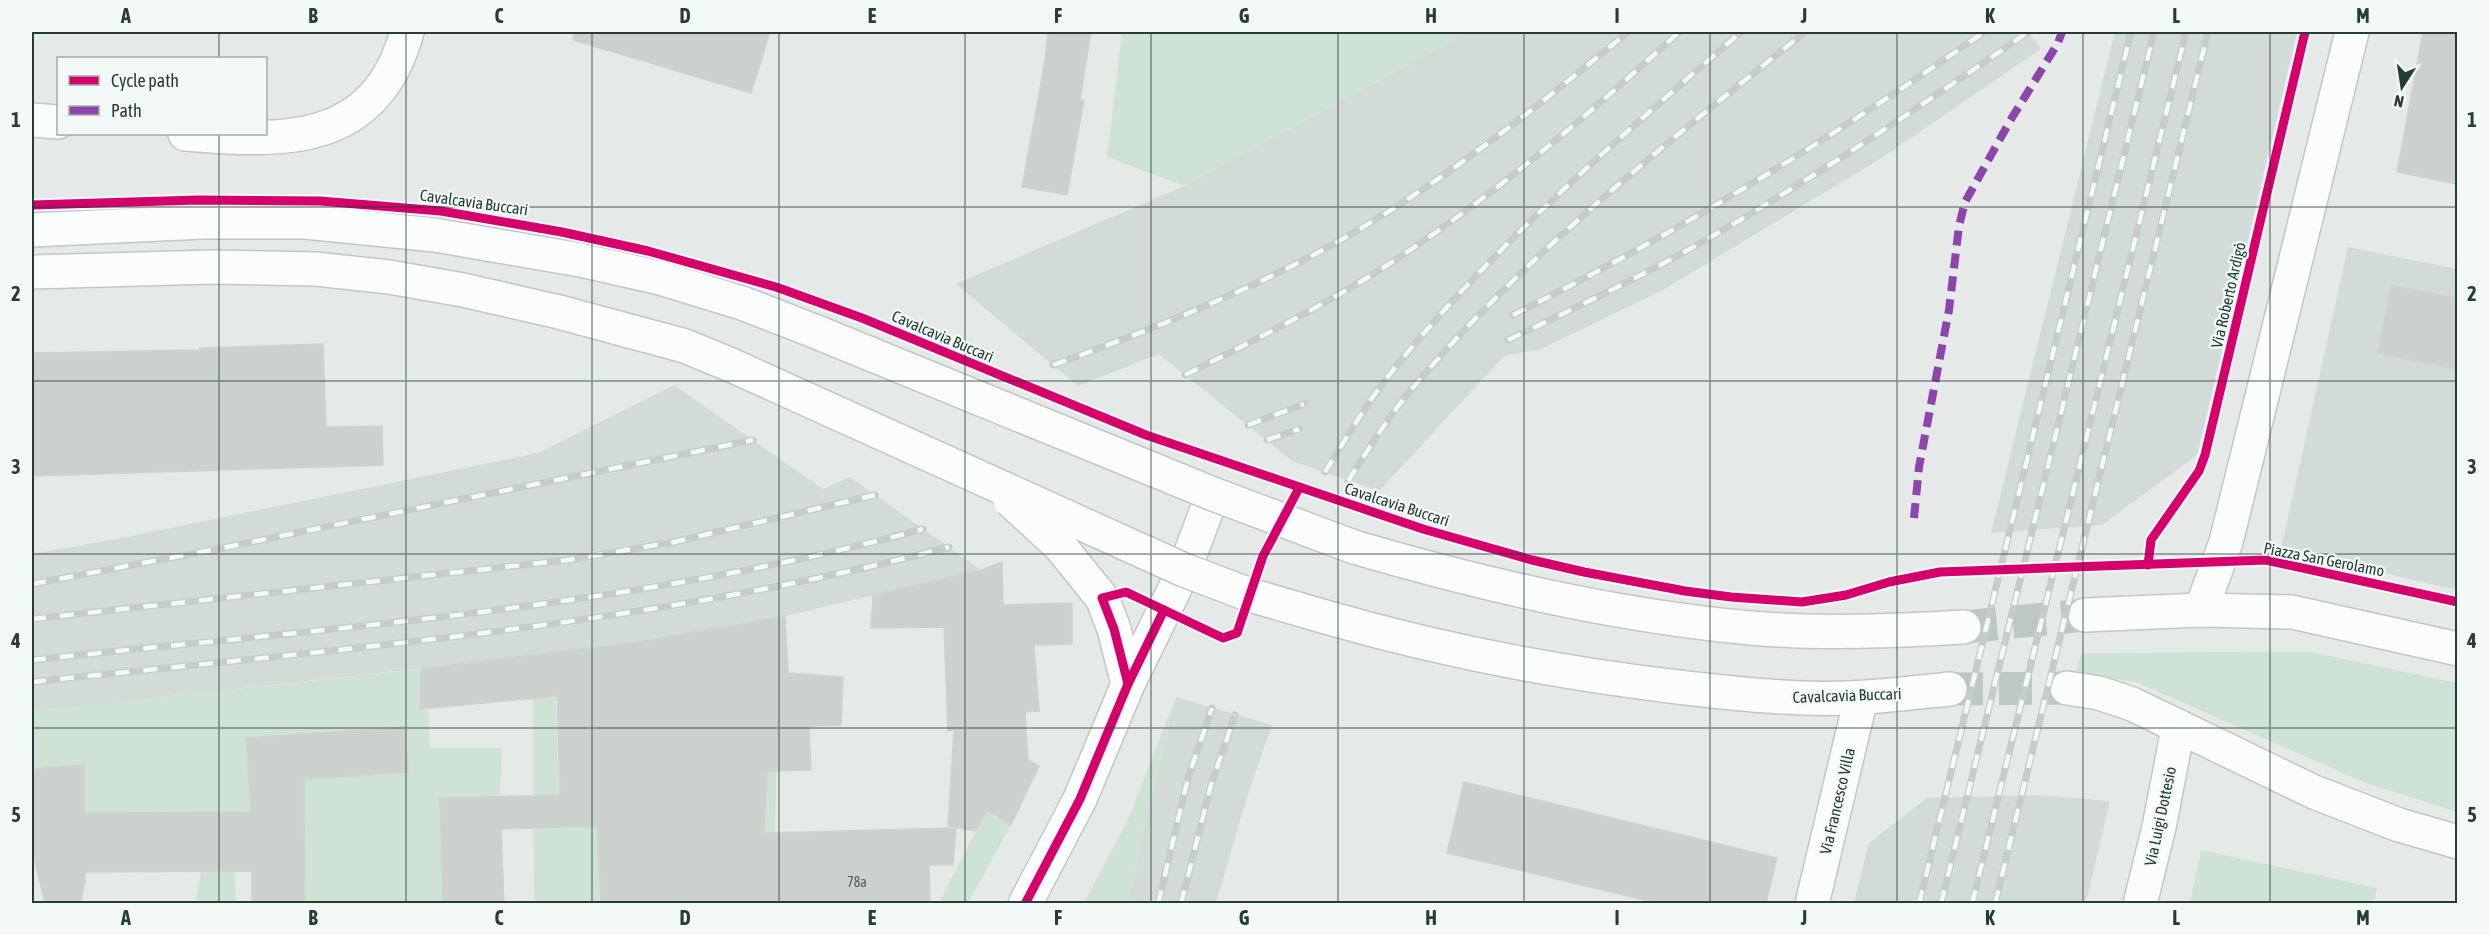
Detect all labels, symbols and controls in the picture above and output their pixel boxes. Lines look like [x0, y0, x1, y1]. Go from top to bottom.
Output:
text: A [120, 4, 131, 27]
text: B [308, 4, 318, 27]
text: C [495, 4, 504, 27]
text: D [679, 4, 691, 27]
text: E [868, 4, 877, 27]
text: F [1054, 4, 1062, 27]
text: G [1239, 4, 1250, 27]
text: H [1425, 4, 1437, 27]
text: I [1614, 4, 1620, 27]
text: J [1800, 4, 1807, 27]
text: K [1985, 4, 1995, 27]
text: L [2172, 4, 2180, 27]
text: M [2356, 4, 2370, 27]
legend [57, 57, 267, 135]
north arrow [2372, 57, 2432, 117]
text: Cycle path [111, 70, 179, 91]
text: N [2392, 92, 2405, 111]
text: Path [111, 100, 142, 121]
text: 1 [11, 108, 21, 131]
text: 1 [2467, 108, 2477, 131]
street label: Cavalcavia Buccari [419, 186, 529, 218]
street label: Via Roberto Ardigò [2207, 240, 2250, 350]
text: 2 [11, 282, 21, 305]
text: 2 [2467, 282, 2477, 305]
street label: Cavalcavia Buccari [889, 306, 997, 366]
text: 3 [11, 455, 21, 478]
text: 3 [2467, 455, 2477, 478]
street label: Cavalcavia Buccari [1342, 479, 1452, 529]
street label: Piazza San Gerolamo [2262, 538, 2386, 580]
text: 4 [10, 629, 21, 652]
text: 4 [2466, 629, 2477, 652]
street label: Cavalcavia Buccari [1792, 684, 1902, 706]
street label: Via Francesco Villa [1816, 746, 1858, 856]
street label: Via Luigi Dottesio [2141, 765, 2180, 868]
text: 5 [11, 803, 21, 826]
text: 5 [2467, 803, 2477, 826]
house number: 78a [847, 874, 867, 890]
text: A [120, 906, 131, 929]
text: B [308, 906, 318, 929]
text: C [495, 906, 504, 929]
text: D [679, 906, 691, 929]
text: E [868, 906, 877, 929]
text: F [1054, 906, 1062, 929]
text: G [1239, 906, 1250, 929]
text: H [1425, 906, 1437, 929]
text: I [1614, 906, 1620, 929]
text: J [1800, 906, 1807, 929]
text: K [1985, 906, 1995, 929]
text: L [2172, 906, 2180, 929]
text: M [2356, 906, 2370, 929]

